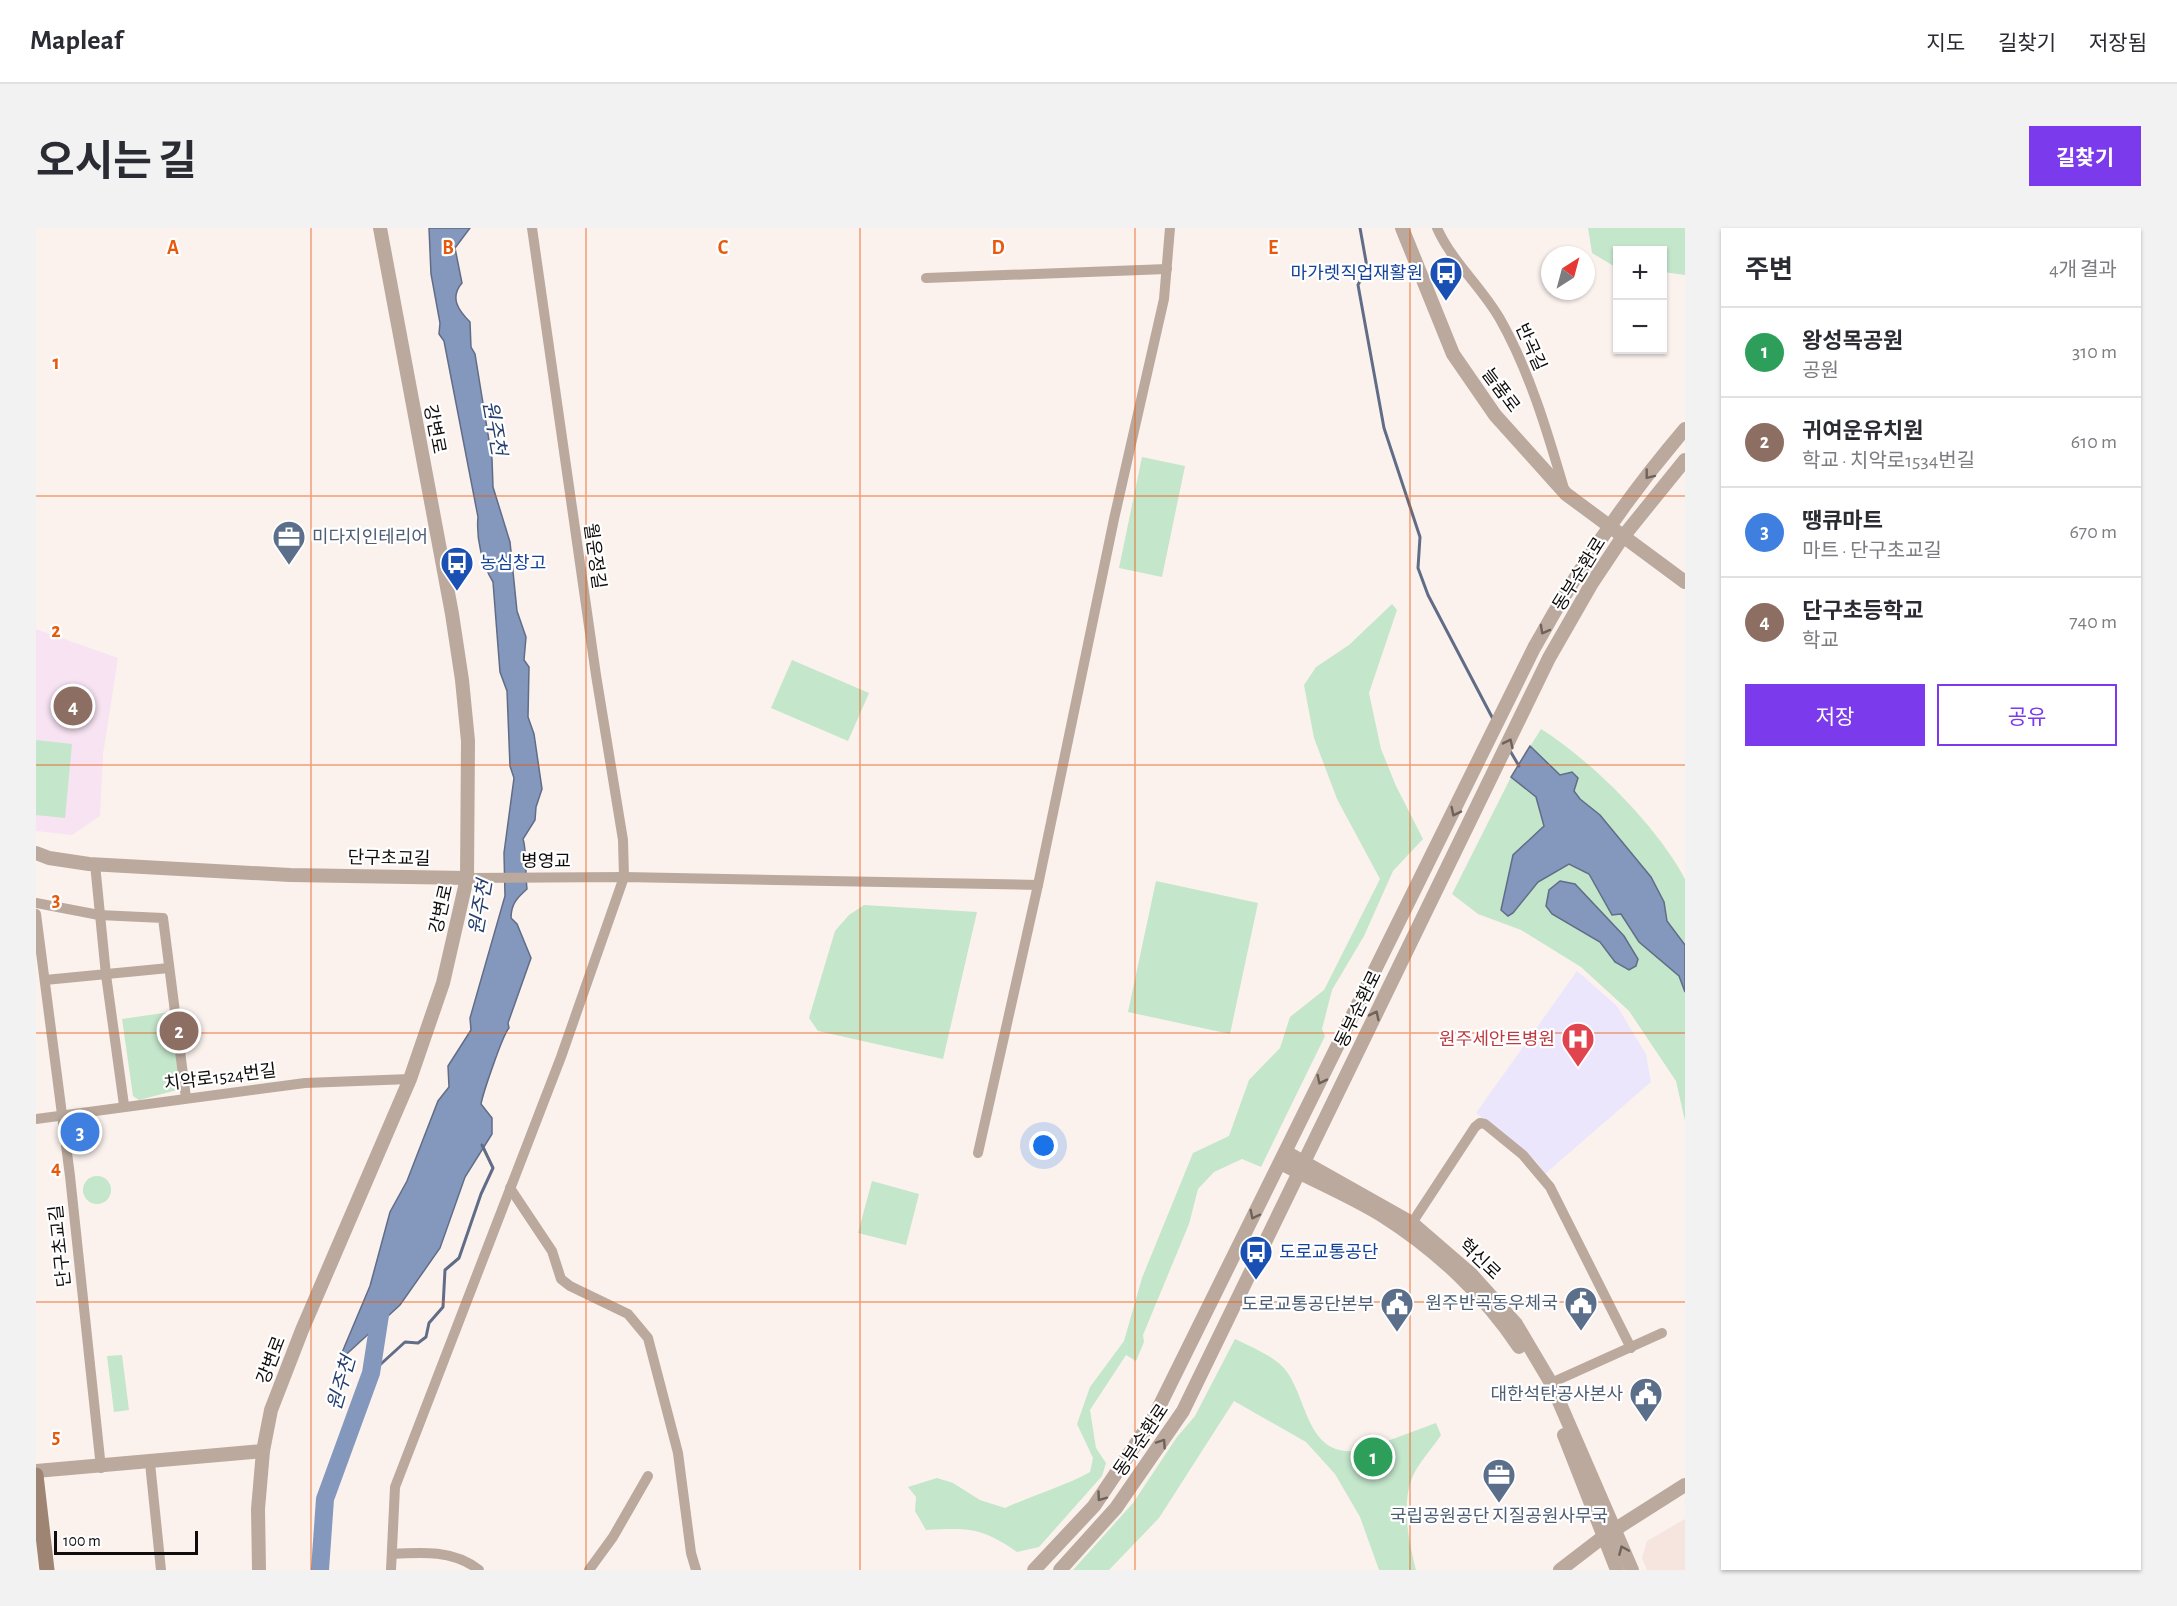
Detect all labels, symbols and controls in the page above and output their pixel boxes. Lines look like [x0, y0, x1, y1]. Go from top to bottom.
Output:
text: Mapleaf [30, 27, 123, 55]
text: 지도 [1926, 33, 1965, 54]
text: 길찾기 [1998, 33, 2056, 54]
text: 저장됨 [2089, 33, 2147, 54]
button: 길찾기 [2029, 126, 2141, 186]
text: 오시는 길 [36, 141, 197, 183]
text: A [167, 238, 179, 258]
text: B [442, 238, 454, 258]
text: C [718, 238, 729, 258]
text: D [991, 238, 1005, 258]
text: E [1268, 238, 1278, 258]
north arrow [1541, 246, 1595, 300]
map controls [1613, 246, 1667, 354]
button: + [1613, 246, 1667, 300]
bus stop icon: 마가렛직업재활원 [1428, 255, 1464, 302]
text: 주변 [1745, 257, 1793, 283]
text: 4개 결과 [2049, 260, 2117, 280]
place label: 마가렛직업재활원 [1291, 263, 1423, 283]
button: − [1613, 300, 1667, 354]
street label: 반곡길 [1512, 321, 1549, 374]
text: 왕성목공원 [1802, 330, 1903, 352]
text: 1 [1761, 342, 1768, 362]
text: 310 m [2072, 342, 2117, 362]
text: 1 [52, 353, 60, 373]
text: 공원 [1802, 361, 1839, 381]
street label: 늘품로 [1478, 365, 1523, 416]
water label: 원주천 [479, 399, 510, 460]
street label: 강변로 [420, 403, 450, 455]
text: 귀여운유치원 [1802, 420, 1923, 442]
text: 2 [1760, 432, 1769, 452]
text: 610 m [2071, 432, 2117, 452]
text: 학교 · 치악로1534번길 [1802, 451, 1975, 471]
one-way arrow [1646, 468, 1657, 479]
text: 땡큐마트 [1802, 510, 1883, 532]
office icon: 미다지인테리어 [271, 519, 307, 566]
street label: 월운정길 [580, 522, 610, 590]
text: 3 [1760, 522, 1769, 542]
text: 670 m [2069, 522, 2117, 542]
place label: 미다지인테리어 [312, 527, 428, 547]
street label: 동부순환로 [1549, 534, 1609, 614]
text: 마트 · 단구초교길 [1802, 541, 1942, 561]
bus stop icon: 농심창고 [439, 545, 475, 592]
place label: 농심창고 [480, 553, 546, 573]
text: 단구초등학교 [1802, 600, 1923, 622]
text: 4 [1759, 612, 1770, 632]
text: 740 m [2069, 612, 2117, 632]
text: 2 [51, 621, 61, 641]
one-way arrow [1540, 624, 1551, 634]
text: 학교 [1802, 631, 1839, 651]
pin: 4 [54, 684, 93, 728]
button: 저장 [1745, 684, 1925, 746]
button: 공유 [1937, 684, 2117, 746]
one-way arrow [1501, 738, 1513, 749]
one-way arrow [1451, 805, 1462, 816]
street label: 단구초교길 [347, 848, 431, 869]
street label: 병영교 [521, 852, 571, 871]
water label: 원주천 [465, 876, 496, 936]
street label: 강변로 [426, 883, 456, 935]
text: 3 [52, 890, 60, 910]
street label: 동부순환로 [1331, 967, 1385, 1051]
pin: 2 [160, 1008, 198, 1054]
one-way arrow [1368, 1011, 1379, 1022]
hospital icon: 원주세안트병원 [1560, 1021, 1596, 1068]
place label: 원주세안트병원 [1439, 1029, 1555, 1049]
street label: 치악로1524번길 [163, 1060, 277, 1094]
one-way arrow [1317, 1074, 1329, 1085]
pin: 3 [60, 1110, 99, 1154]
your location [1029, 1131, 1058, 1160]
text: 4 [51, 1158, 61, 1178]
street label: 단구초교길 [47, 1204, 74, 1288]
one-way arrow [1250, 1209, 1261, 1220]
bus stop icon: 도로교통공단 [1238, 1234, 1274, 1281]
street label: 혁신로 [1455, 1235, 1504, 1283]
place label: 도로교통공단 [1279, 1243, 1378, 1262]
public building icon: 원주반곡동우체국 [1563, 1285, 1599, 1332]
public building icon: 도로교통공단본부 [1379, 1286, 1415, 1333]
place label: 원주반곡동우체국 [1426, 1293, 1558, 1313]
place label: 도로교통공단본부 [1242, 1295, 1374, 1314]
street label: 강변로 [253, 1333, 289, 1387]
water label: 원주천 [324, 1351, 360, 1413]
public building icon: 대한석탄공사본사 [1628, 1376, 1664, 1423]
place label: 대한석탄공사본사 [1491, 1384, 1623, 1404]
street label: 동부순환로 [1110, 1400, 1172, 1480]
text: 5 [52, 1427, 60, 1447]
pin: 1 [1354, 1434, 1392, 1480]
one-way arrow [1155, 1438, 1166, 1449]
office icon: 국립공원공단 지질공원사무국 [1481, 1457, 1517, 1504]
one-way arrow [1097, 1490, 1108, 1501]
place label: 국립공원공단 지질공원사무국 [1390, 1506, 1608, 1526]
scale bar [54, 1528, 198, 1556]
text: 100 m [63, 1533, 101, 1549]
one-way arrow [1618, 1545, 1630, 1556]

